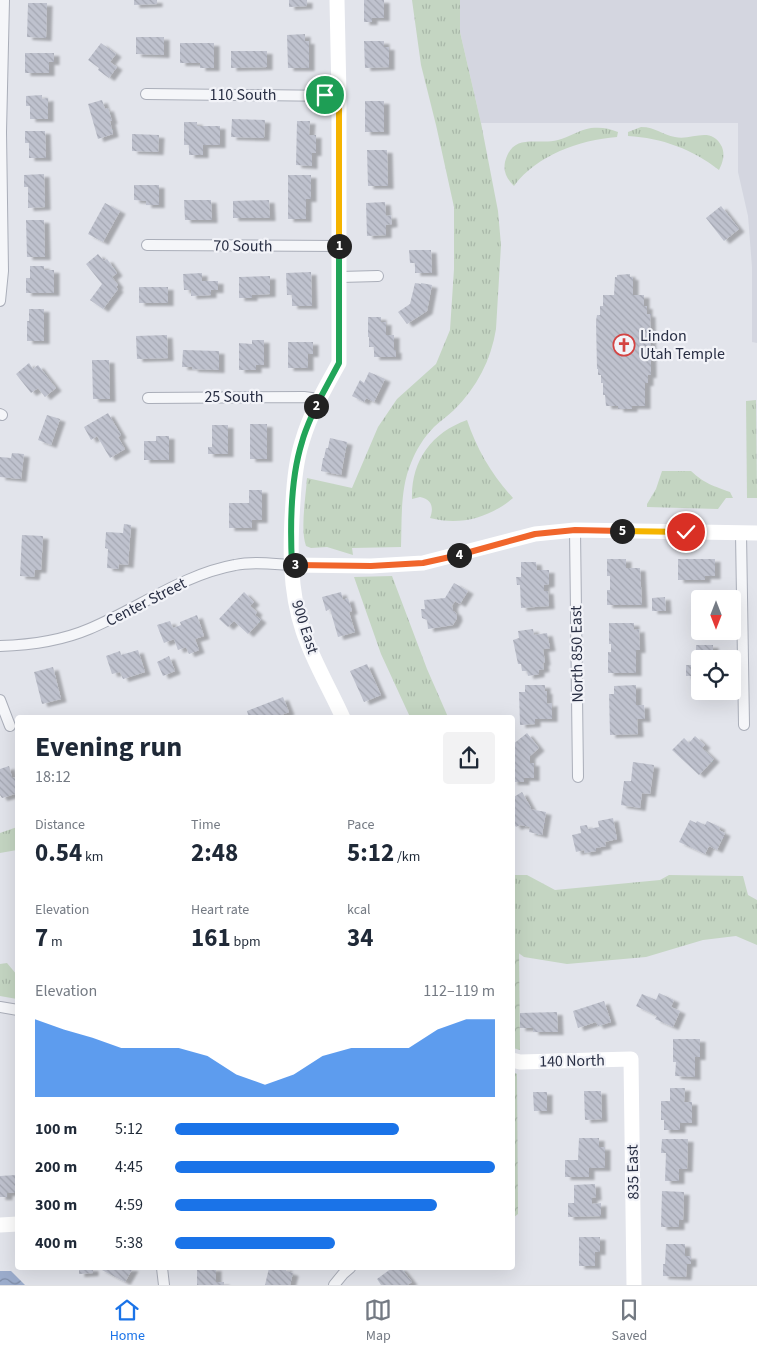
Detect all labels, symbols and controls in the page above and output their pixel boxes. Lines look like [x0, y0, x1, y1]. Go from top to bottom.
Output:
pin [304, 74, 346, 116]
icon: arrive [311, 81, 339, 109]
street label: 110 South [209, 84, 277, 106]
street label: 70 South [213, 234, 273, 258]
pin: 1 [326, 234, 352, 258]
text: 1 [336, 236, 343, 256]
place label: Lindon Utah Temple [640, 325, 725, 365]
church icon: Lindon Utah Temple [612, 333, 636, 357]
street label: 25 South [204, 386, 264, 408]
pin: 2 [304, 394, 328, 418]
text: 2 [313, 396, 320, 416]
pin [665, 511, 707, 553]
pin: 5 [610, 518, 634, 544]
icon: check [672, 518, 700, 546]
text: 5 [619, 521, 626, 541]
pin: 4 [446, 542, 472, 568]
text: 4 [456, 545, 463, 565]
pin: 3 [282, 552, 308, 578]
text: 3 [292, 555, 299, 575]
street label: Center Street [102, 572, 191, 632]
north arrow [691, 590, 741, 640]
map controls [691, 590, 741, 700]
street label: 900 East [286, 597, 324, 657]
street label: North 850 East [565, 605, 589, 703]
button: locate [691, 650, 741, 700]
text: Evening run [35, 727, 182, 767]
button: share [443, 732, 495, 784]
text: 18:12 [35, 766, 71, 788]
text: Distance [35, 815, 85, 835]
text: Time [191, 815, 221, 835]
text: Pace [347, 815, 374, 835]
text: 0.54 [35, 835, 82, 871]
text: 2:48 [191, 835, 238, 871]
text: 5:12 [347, 835, 394, 871]
text: km [82, 847, 103, 867]
text: /km [394, 847, 420, 867]
text: Elevation [35, 900, 90, 920]
text: Heart rate [191, 900, 249, 920]
text: kcal [347, 900, 371, 920]
text: 7 [35, 920, 48, 956]
text: 161 [191, 920, 231, 956]
text: 34 [347, 920, 373, 956]
text: m [48, 932, 63, 952]
text: bpm [231, 932, 261, 952]
text: Elevation [35, 980, 97, 1002]
text: 112–119 m [423, 980, 495, 1002]
street label: 140 North [539, 1049, 605, 1073]
text: 100 m [35, 1118, 77, 1140]
text: 5:12 [115, 1118, 143, 1140]
street label: 835 East [622, 1144, 644, 1200]
text: 200 m [35, 1156, 77, 1178]
text: 4:45 [115, 1156, 143, 1178]
text: 300 m [35, 1194, 77, 1216]
text: 4:59 [115, 1194, 143, 1216]
text: 400 m [35, 1232, 77, 1254]
text: 5:38 [115, 1232, 143, 1254]
tab: Home [110, 1296, 145, 1346]
tab: Map [364, 1296, 392, 1346]
tab: Saved [612, 1296, 647, 1346]

